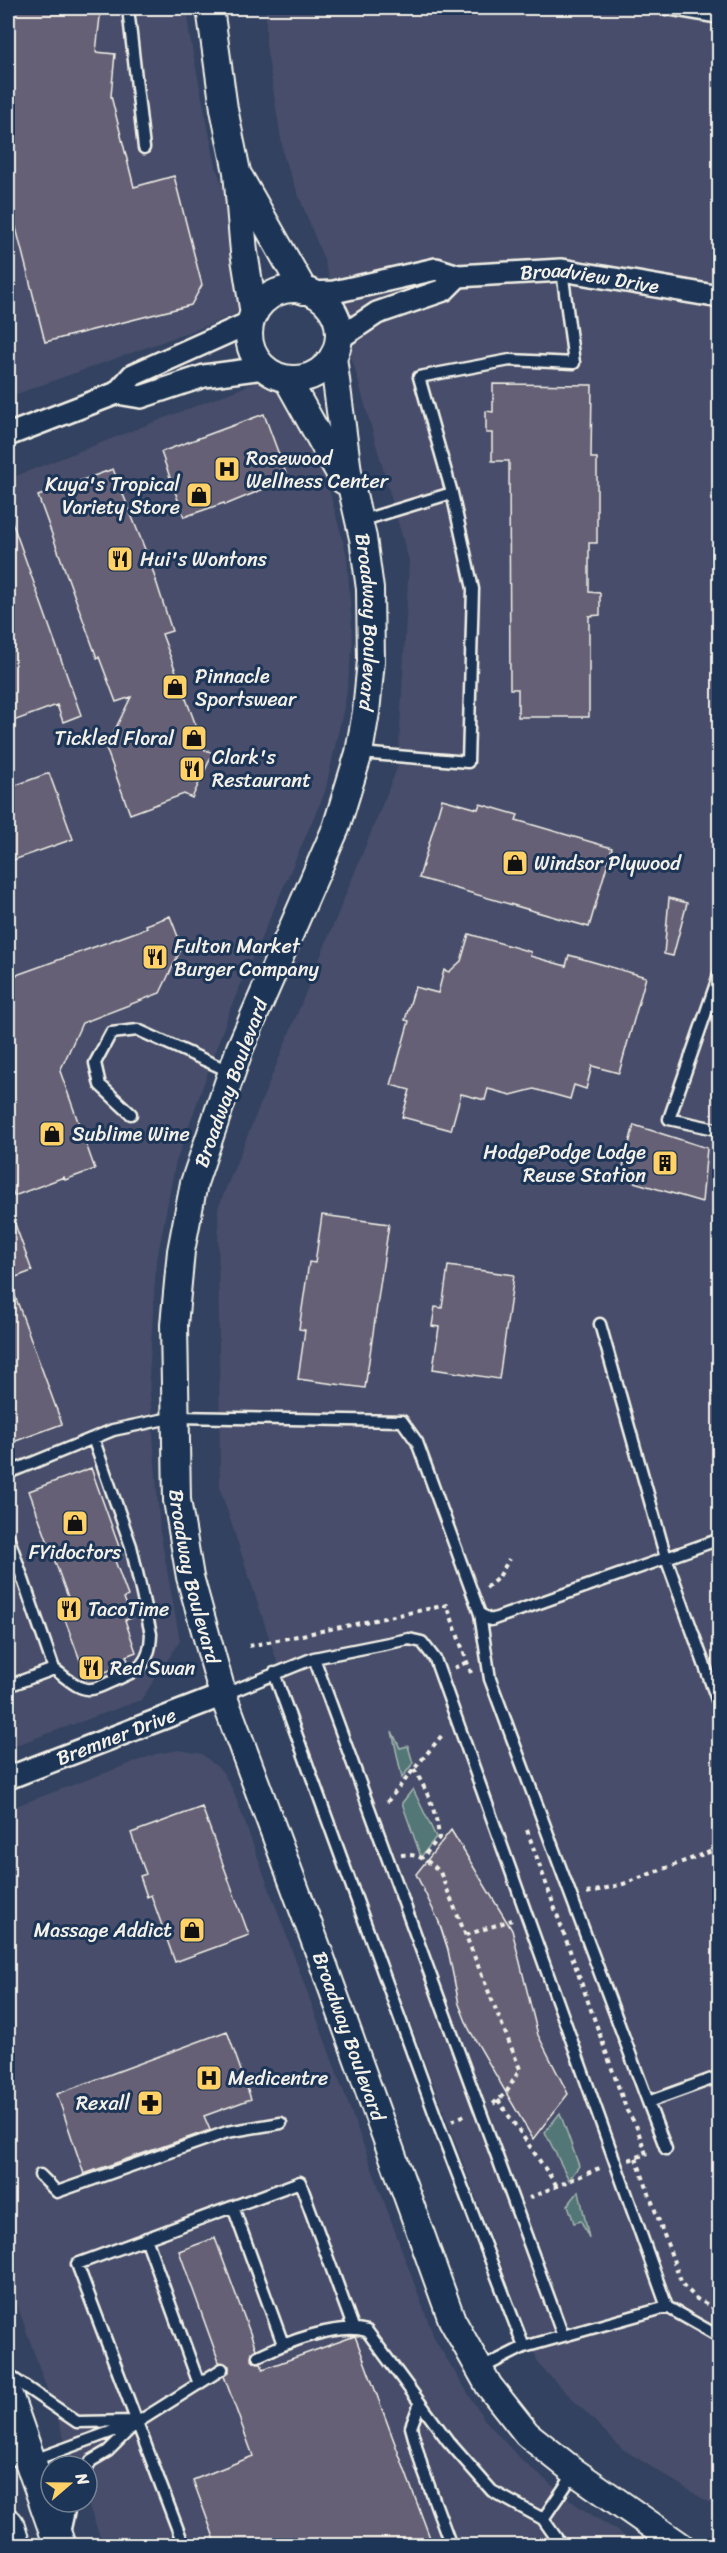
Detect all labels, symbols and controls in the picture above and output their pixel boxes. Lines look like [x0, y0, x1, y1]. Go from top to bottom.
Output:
street label: Broadview Drive [519, 253, 662, 304]
place label: Rosewood Wellness Center [246, 441, 390, 499]
hospital icon: Rosewood Wellness Center [212, 454, 242, 484]
place label: Kuya's Tropical Variety Store [45, 467, 180, 525]
shop icon: Kuya's Tropical Variety Store [184, 480, 214, 510]
street label: Broadway Boulevard [345, 531, 389, 714]
place label: Hui's Wontons [140, 542, 268, 577]
restaurant icon: Hui's Wontons [105, 544, 135, 574]
place label: Pinnacle Sportswear [195, 659, 297, 717]
shop icon: Pinnacle Sportswear [160, 672, 190, 702]
place label: Tickled Floral [55, 721, 175, 756]
shop icon: Tickled Floral [179, 723, 209, 753]
place label: Clark's Restaurant [212, 740, 311, 798]
restaurant icon: Clark's Restaurant [177, 754, 207, 784]
place label: Windsor Plywood [534, 846, 682, 881]
shop icon: Windsor Plywood [500, 848, 530, 878]
place label: Fulton Market Burger Company [174, 929, 320, 987]
restaurant icon: Fulton Market Burger Company [140, 942, 170, 972]
street label: Broadway Boulevard [184, 992, 278, 1173]
place label: Sublime Wine [72, 1117, 190, 1152]
shop icon: Sublime Wine [37, 1119, 67, 1149]
place label: HodgePodge Lodge Reuse Station [483, 1135, 646, 1193]
building icon: HodgePodge Lodge Reuse Station [650, 1148, 680, 1178]
street label: Broadway Boulevard [159, 1489, 231, 1669]
shop icon: FYidoctors [60, 1508, 90, 1538]
place label: FYidoctors [29, 1535, 122, 1570]
place label: TacoTime [88, 1592, 169, 1627]
restaurant icon: TacoTime [54, 1594, 84, 1624]
place label: Red Swan [110, 1651, 196, 1686]
restaurant icon: Red Swan [76, 1653, 106, 1683]
street label: Bremner Drive [51, 1697, 181, 1775]
place label: Massage Addict [34, 1913, 172, 1948]
shop icon: Massage Addict [177, 1915, 207, 1945]
street label: Broadway Boulevard [303, 1946, 397, 2127]
place label: Medicentre [228, 2061, 328, 2096]
hospital icon: Medicentre [194, 2063, 224, 2093]
place label: Rexall [76, 2086, 130, 2121]
pharmacy icon: Rexall [135, 2088, 165, 2118]
north arrow [39, 2454, 99, 2514]
text: N [67, 2468, 98, 2490]

